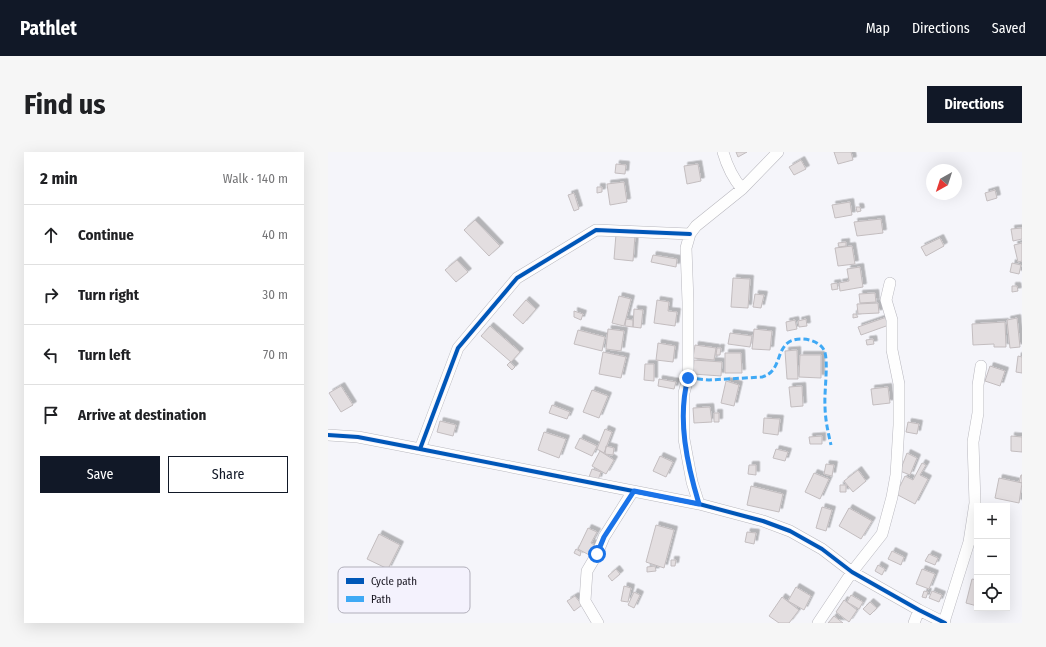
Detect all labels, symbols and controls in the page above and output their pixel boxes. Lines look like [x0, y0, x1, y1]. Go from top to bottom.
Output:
text: Pathlet [20, 17, 77, 40]
text: Map [866, 20, 890, 37]
text: Directions [912, 20, 970, 37]
text: Saved [992, 20, 1026, 37]
button: Directions [927, 86, 1022, 123]
text: Find us [24, 88, 106, 121]
north arrow [926, 164, 962, 200]
text: 2 min [40, 168, 78, 189]
text: Walk · 140 m [223, 171, 288, 186]
icon: ahead [40, 224, 62, 246]
text: Continue [78, 226, 134, 244]
text: 40 m [262, 227, 288, 242]
icon: right [40, 284, 62, 306]
text: Turn right [78, 286, 139, 304]
text: 30 m [262, 287, 288, 302]
icon: left [40, 344, 62, 366]
text: Turn left [78, 346, 131, 364]
text: 70 m [263, 347, 288, 362]
route end [679, 369, 697, 387]
icon: arrive [40, 404, 62, 426]
text: Arrive at destination [78, 406, 206, 424]
button: Save [40, 456, 160, 493]
button: Share [168, 456, 288, 493]
map controls [974, 503, 1010, 611]
button: + [974, 503, 1010, 539]
button: − [974, 539, 1010, 575]
route start [588, 545, 606, 563]
legend [338, 567, 470, 613]
text: Cycle path [371, 575, 417, 588]
button: locate [974, 575, 1010, 611]
text: Path [371, 593, 391, 606]

